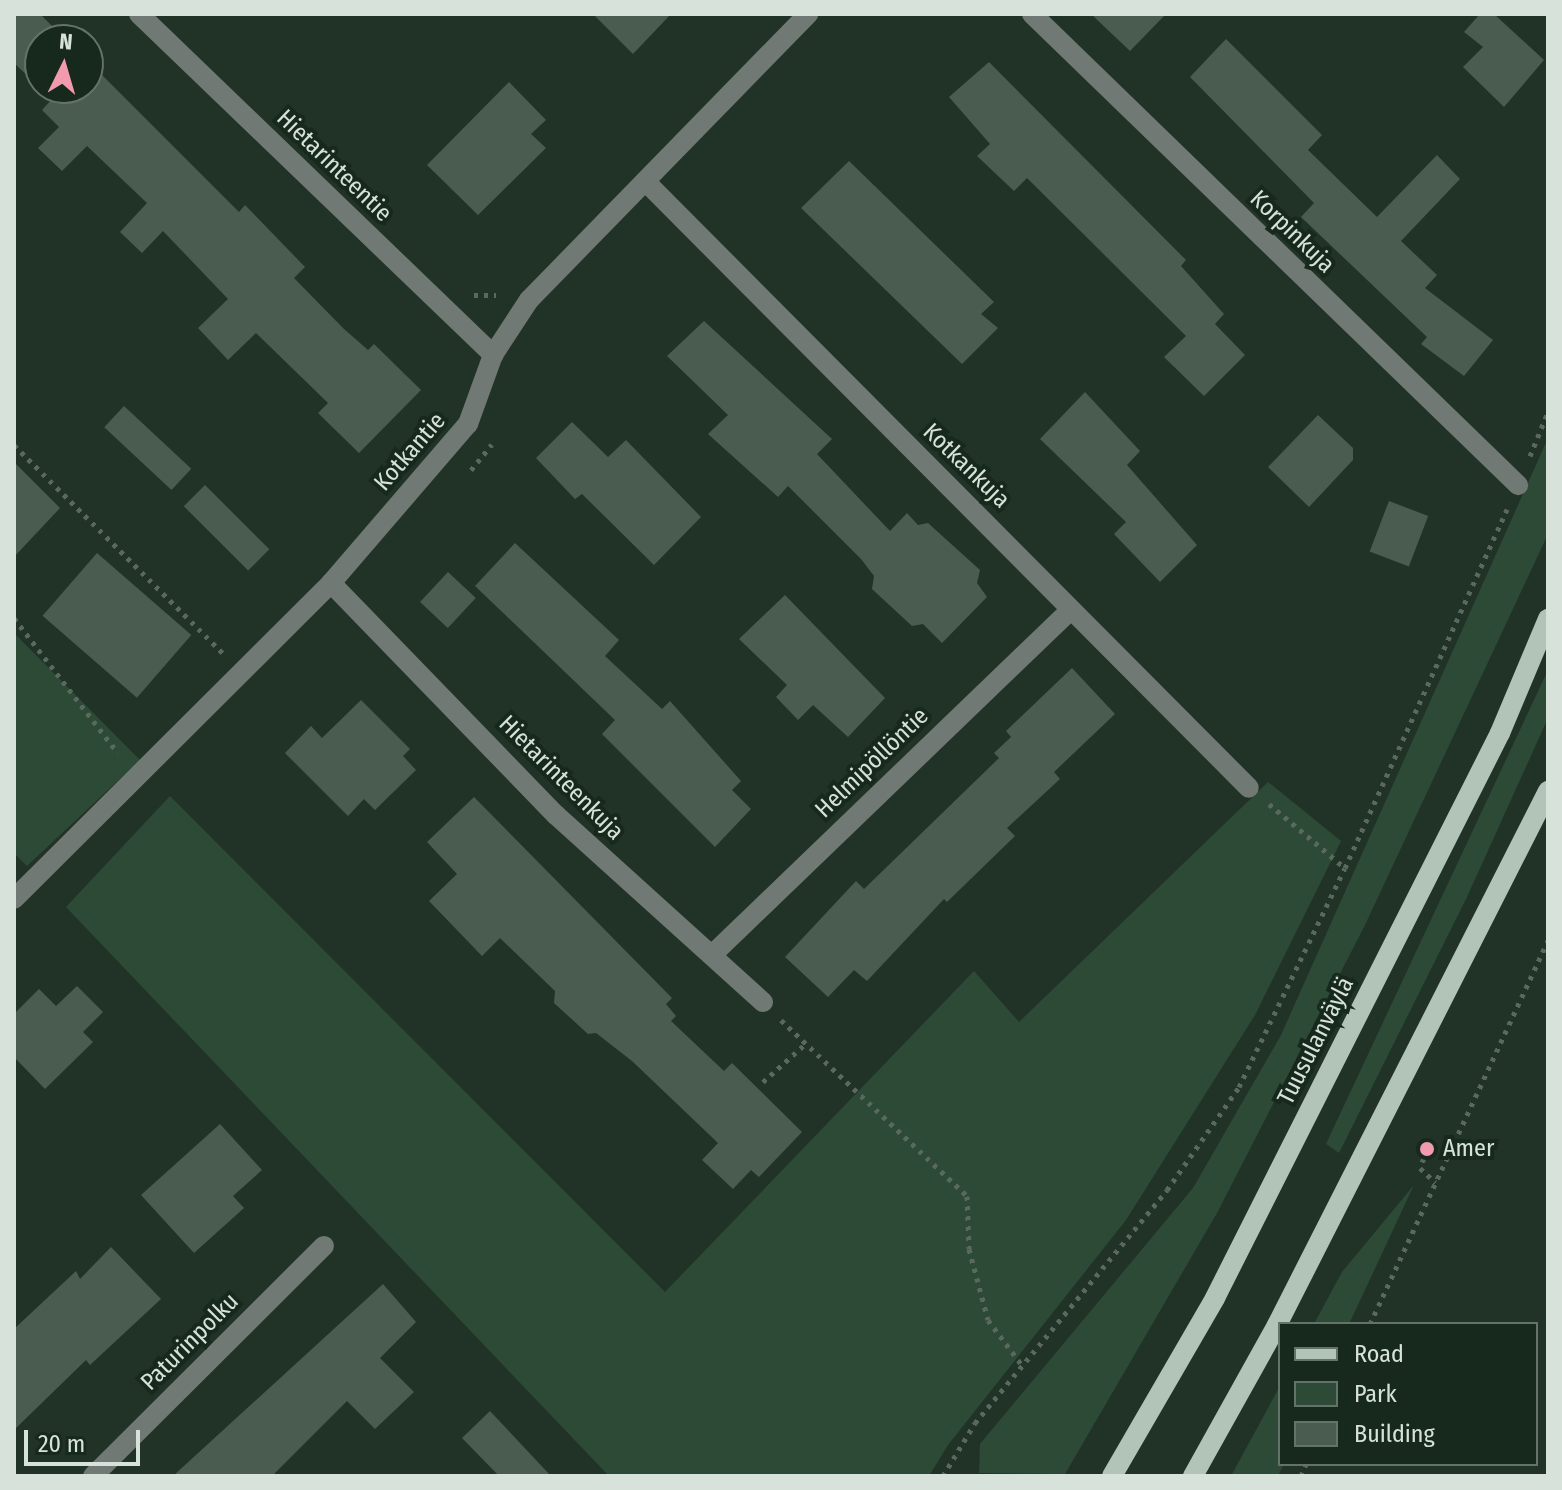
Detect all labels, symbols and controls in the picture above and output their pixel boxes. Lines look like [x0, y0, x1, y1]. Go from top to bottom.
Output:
north arrow [24, 24, 104, 104]
text: N [58, 28, 74, 56]
street label: Hietarinteentie [271, 104, 397, 228]
street label: Korpinkuja [1244, 185, 1340, 279]
street label: Kotkantie [368, 407, 452, 497]
street label: Kotkankuja [917, 418, 1015, 514]
street label: Helmipöllöntie [809, 702, 935, 824]
street label: Hietarinteenkuja [493, 710, 629, 846]
street label: Tuusulanväylä [1272, 973, 1360, 1109]
place label: Amer [1443, 1135, 1494, 1163]
marker: Amer [1418, 1140, 1436, 1158]
street label: Paturinpolku [135, 1287, 245, 1397]
legend [1278, 1322, 1538, 1466]
text: Road [1354, 1340, 1404, 1368]
text: Park [1354, 1380, 1397, 1408]
scale bar [28, 1414, 144, 1464]
text: Building [1354, 1420, 1435, 1448]
text: 20 m [38, 1430, 85, 1458]

